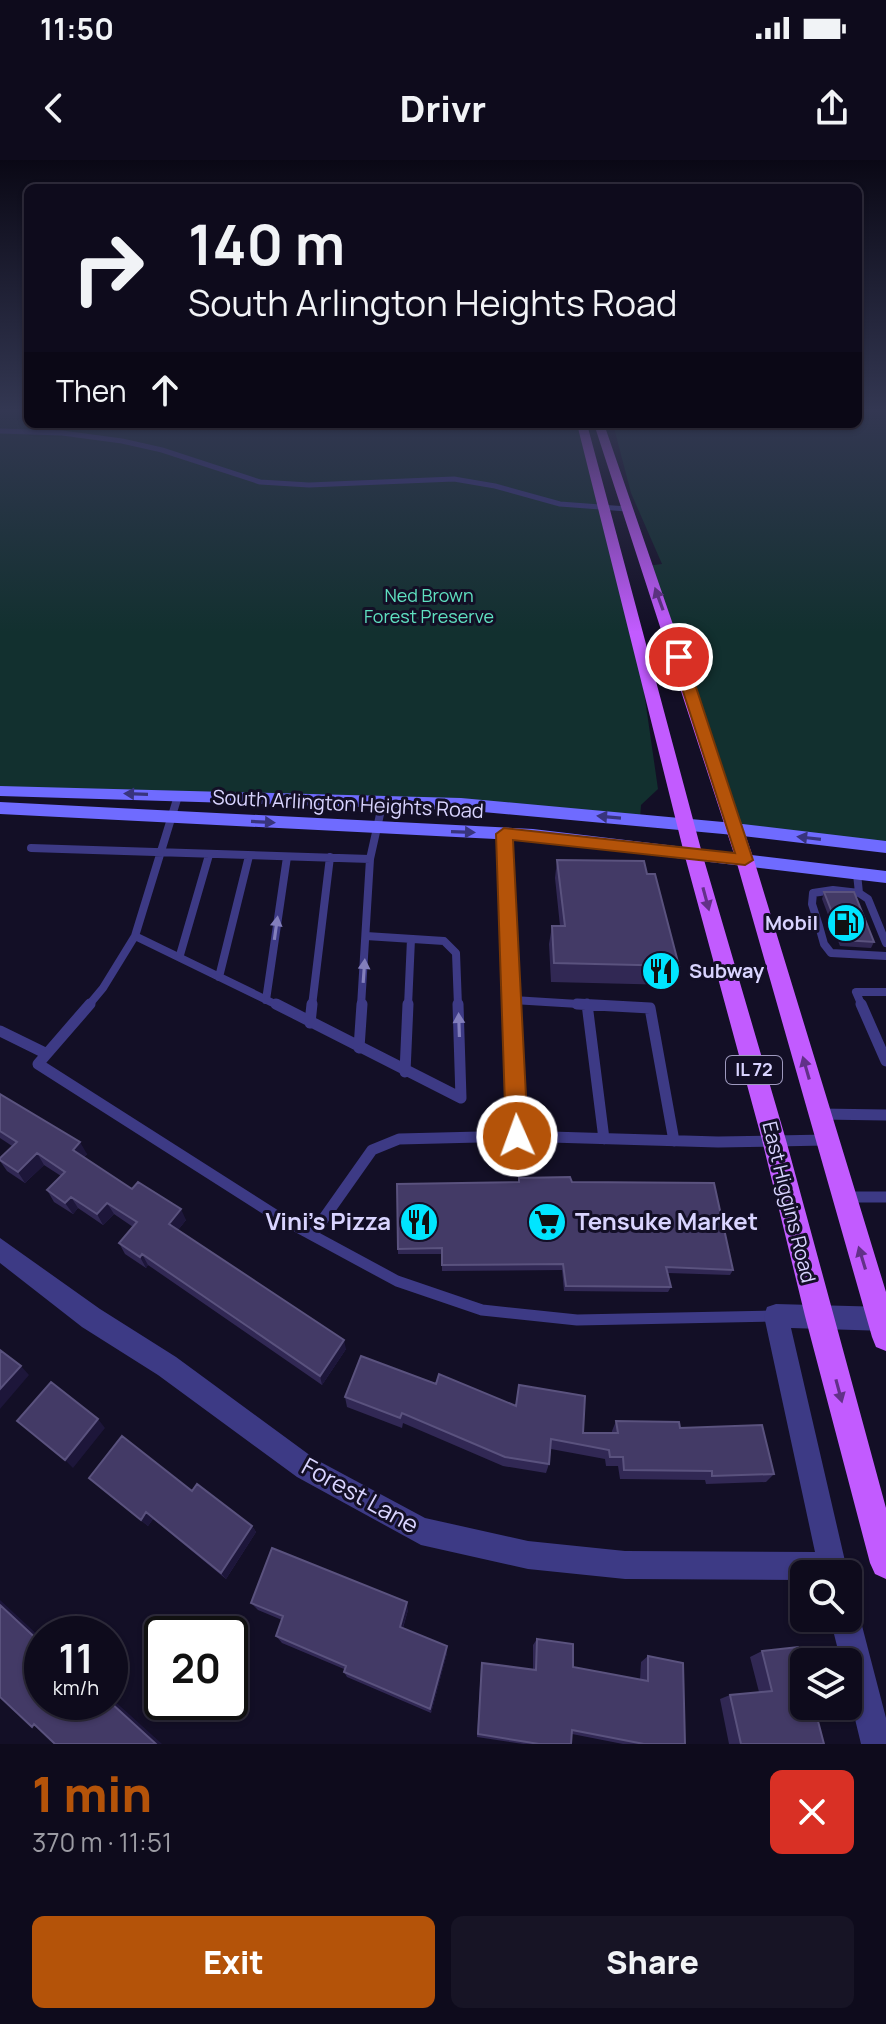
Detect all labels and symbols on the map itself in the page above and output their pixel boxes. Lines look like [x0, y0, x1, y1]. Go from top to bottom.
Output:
park label: Ned Brown Forest Preserve [364, 583, 494, 628]
one-way arrow [652, 587, 665, 611]
pin [645, 623, 713, 691]
street label: South Arlington Heights Road [212, 783, 484, 824]
one-way arrow [123, 788, 148, 801]
one-way arrow [596, 810, 621, 823]
one-way arrow [251, 816, 276, 829]
one-way arrow [451, 826, 476, 839]
one-way arrow [796, 831, 821, 844]
one-way arrow [700, 888, 713, 912]
fuel station icon: Mobil [825, 902, 867, 944]
place label: Mobil [765, 909, 818, 936]
one-way arrow [270, 916, 283, 941]
restaurant icon: Subway [640, 950, 682, 992]
place label: Subway [689, 957, 765, 984]
one-way arrow [358, 958, 371, 983]
one-way arrow [452, 1012, 465, 1037]
road number: IL 72 [726, 1056, 782, 1084]
one-way arrow [799, 1056, 811, 1081]
position arrow [475, 1094, 559, 1178]
street label: East Higgins Road [756, 1118, 823, 1285]
restaurant icon: Vini's Pizza [398, 1201, 440, 1243]
supermarket icon: Tensuke Market [526, 1201, 568, 1243]
place label: Vini's Pizza [265, 1204, 391, 1237]
place label: Tensuke Market [575, 1204, 758, 1237]
one-way arrow [855, 1246, 868, 1270]
one-way arrow [833, 1380, 846, 1404]
street label: Forest Lane [296, 1449, 425, 1540]
speed limit sign: 20 [144, 1616, 248, 1720]

